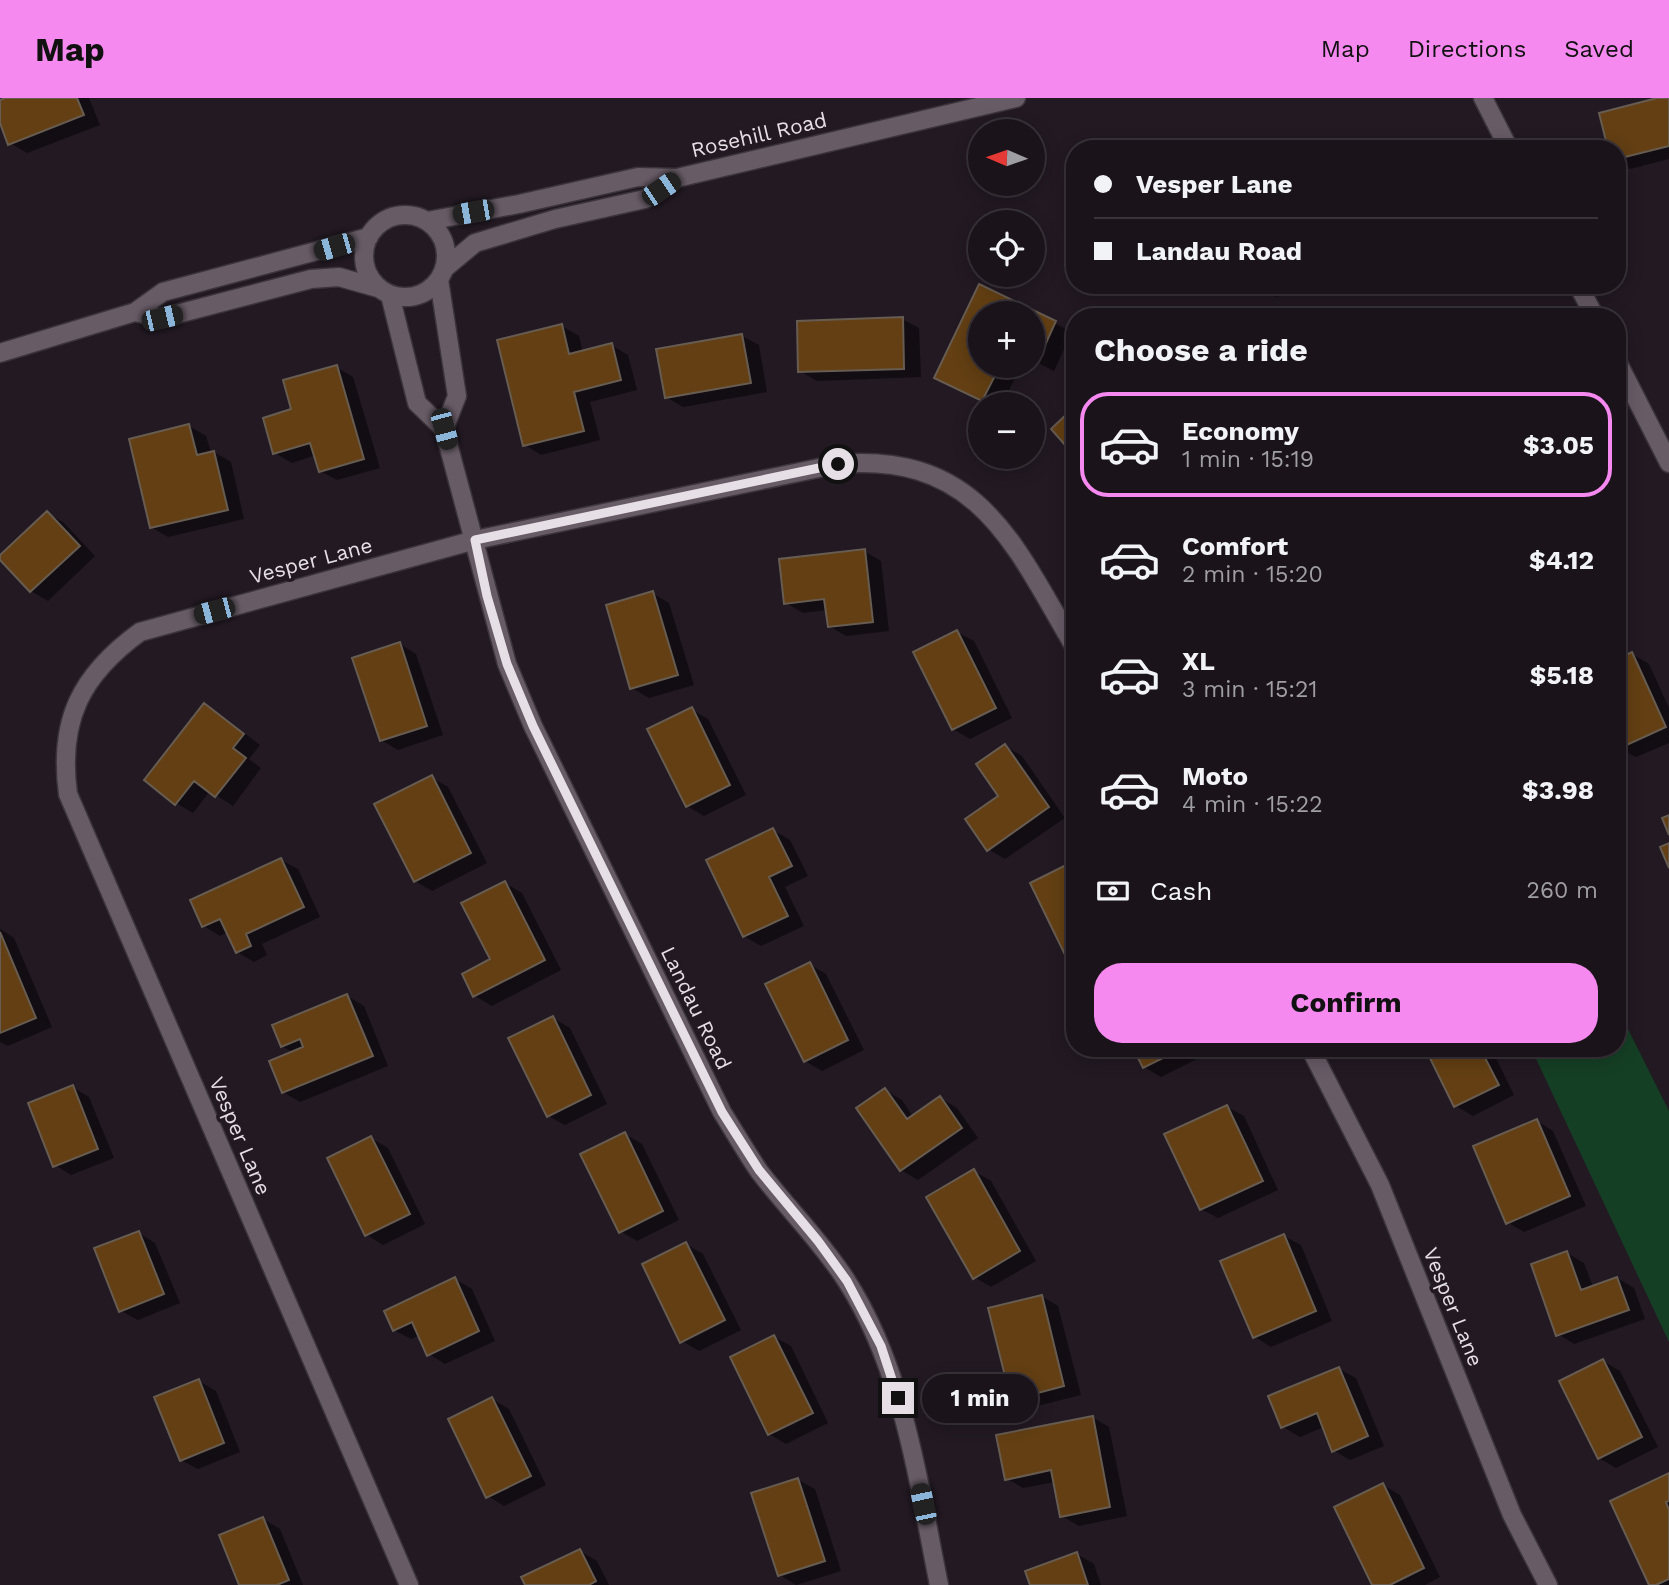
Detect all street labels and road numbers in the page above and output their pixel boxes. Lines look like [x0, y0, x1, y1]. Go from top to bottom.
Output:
street label: Rosehill Road [689, 107, 829, 162]
street label: Vesper Lane [247, 532, 375, 589]
street label: Landau Road [656, 942, 737, 1073]
street label: Vesper Lane [204, 1073, 277, 1199]
street label: Vesper Lane [1418, 1244, 1489, 1370]

